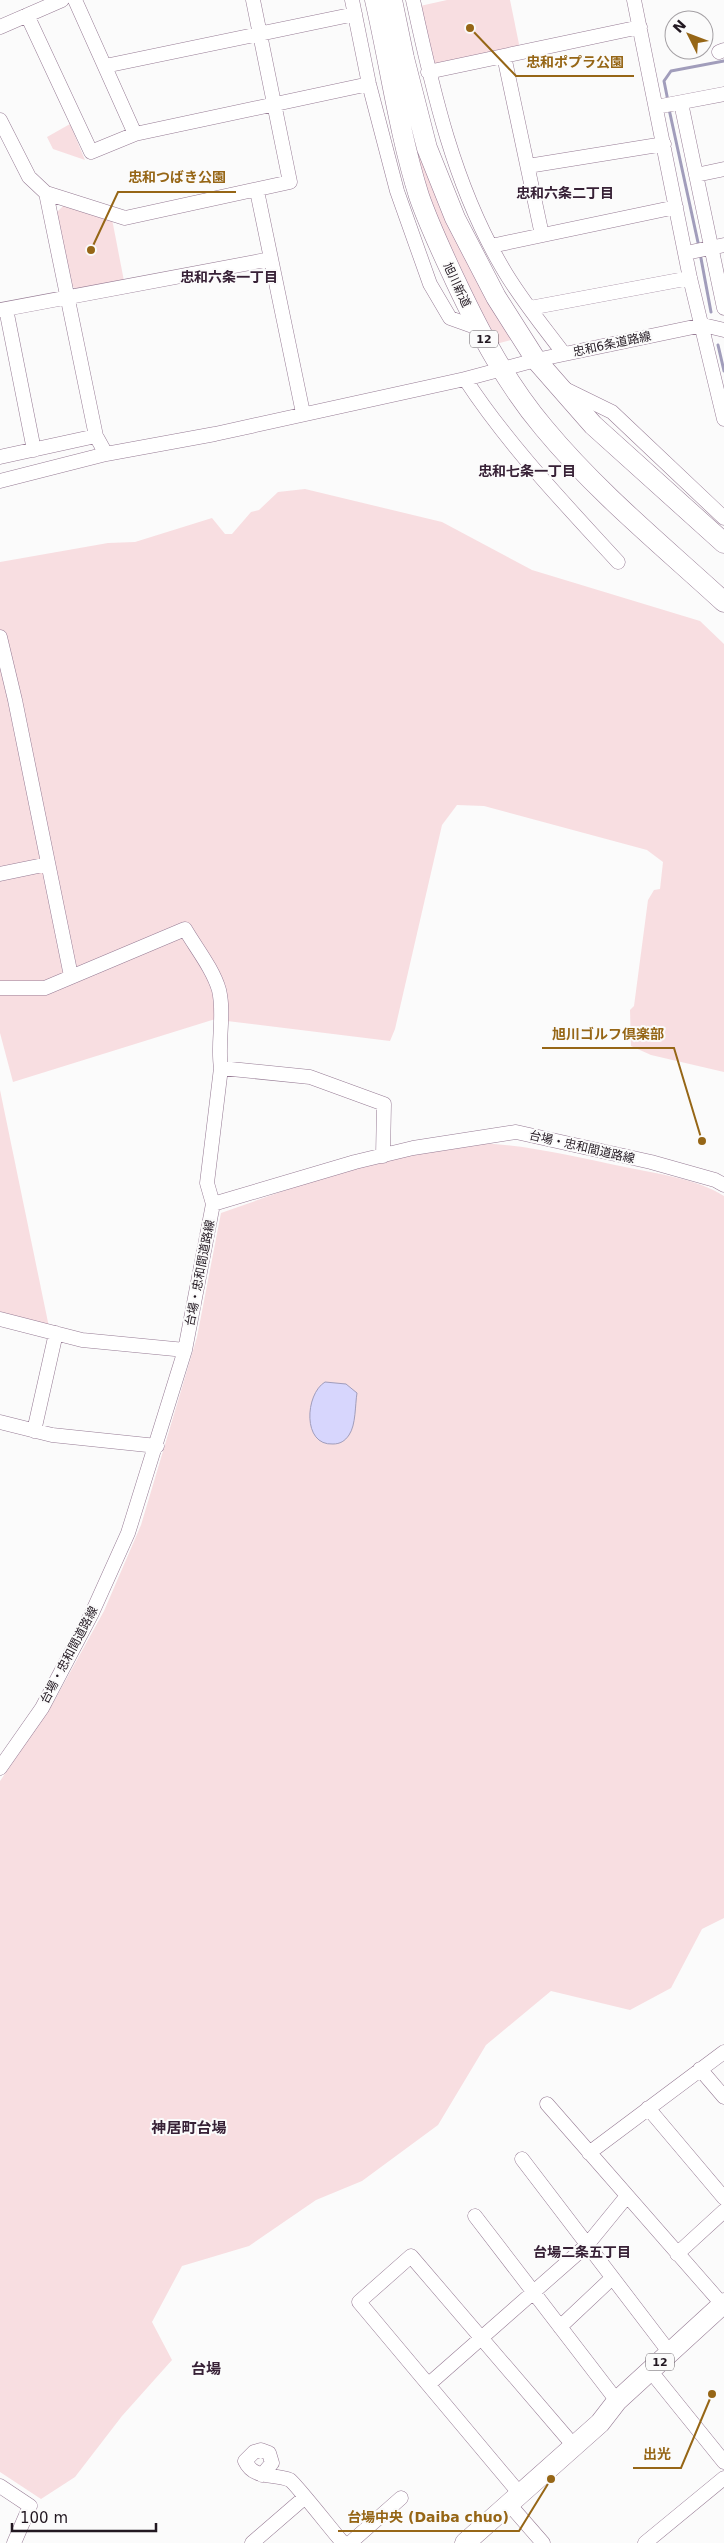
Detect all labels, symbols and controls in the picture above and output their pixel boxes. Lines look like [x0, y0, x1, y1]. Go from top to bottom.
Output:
north arrow [664, 10, 714, 60]
text: N [669, 17, 689, 36]
callout: 忠和ポプラ公園 [516, 47, 634, 76]
text: 忠和ポプラ公園 [526, 54, 624, 70]
callout: 忠和つばき公園 [118, 163, 236, 192]
text: 忠和つばき公園 [128, 169, 226, 185]
district label: 忠和六条二丁目 [516, 185, 614, 201]
street label: 旭川新道 [441, 260, 473, 310]
district label: 忠和六条一丁目 [180, 269, 278, 285]
street label: 忠和6条道路線 [572, 329, 652, 359]
road number: 12 [470, 330, 498, 348]
district label: 忠和七条一丁目 [478, 463, 576, 479]
callout: 旭川ゴルフ倶楽部 [542, 1019, 674, 1048]
text: 旭川ゴルフ倶楽部 [552, 1026, 664, 1042]
street label: 台場・忠和間道路線 [528, 1128, 636, 1166]
street label: 台場・忠和間道路線 [183, 1219, 217, 1327]
street label: 台場・忠和間道路線 [37, 1604, 101, 1706]
district label: 神居町台場 [150, 2119, 227, 2137]
district label: 台場二条五丁目 [533, 2244, 631, 2260]
road number: 12 [646, 2354, 674, 2370]
district label: 台場 [191, 2360, 221, 2378]
callout: 出光 [633, 2439, 681, 2468]
text: 出光 [643, 2446, 671, 2462]
scale bar [12, 2500, 156, 2532]
callout: 台場中央 (Daiba chuo) [338, 2502, 519, 2531]
text: 100 m [20, 2509, 68, 2527]
text: 台場中央 (Daiba chuo) [347, 2509, 509, 2525]

